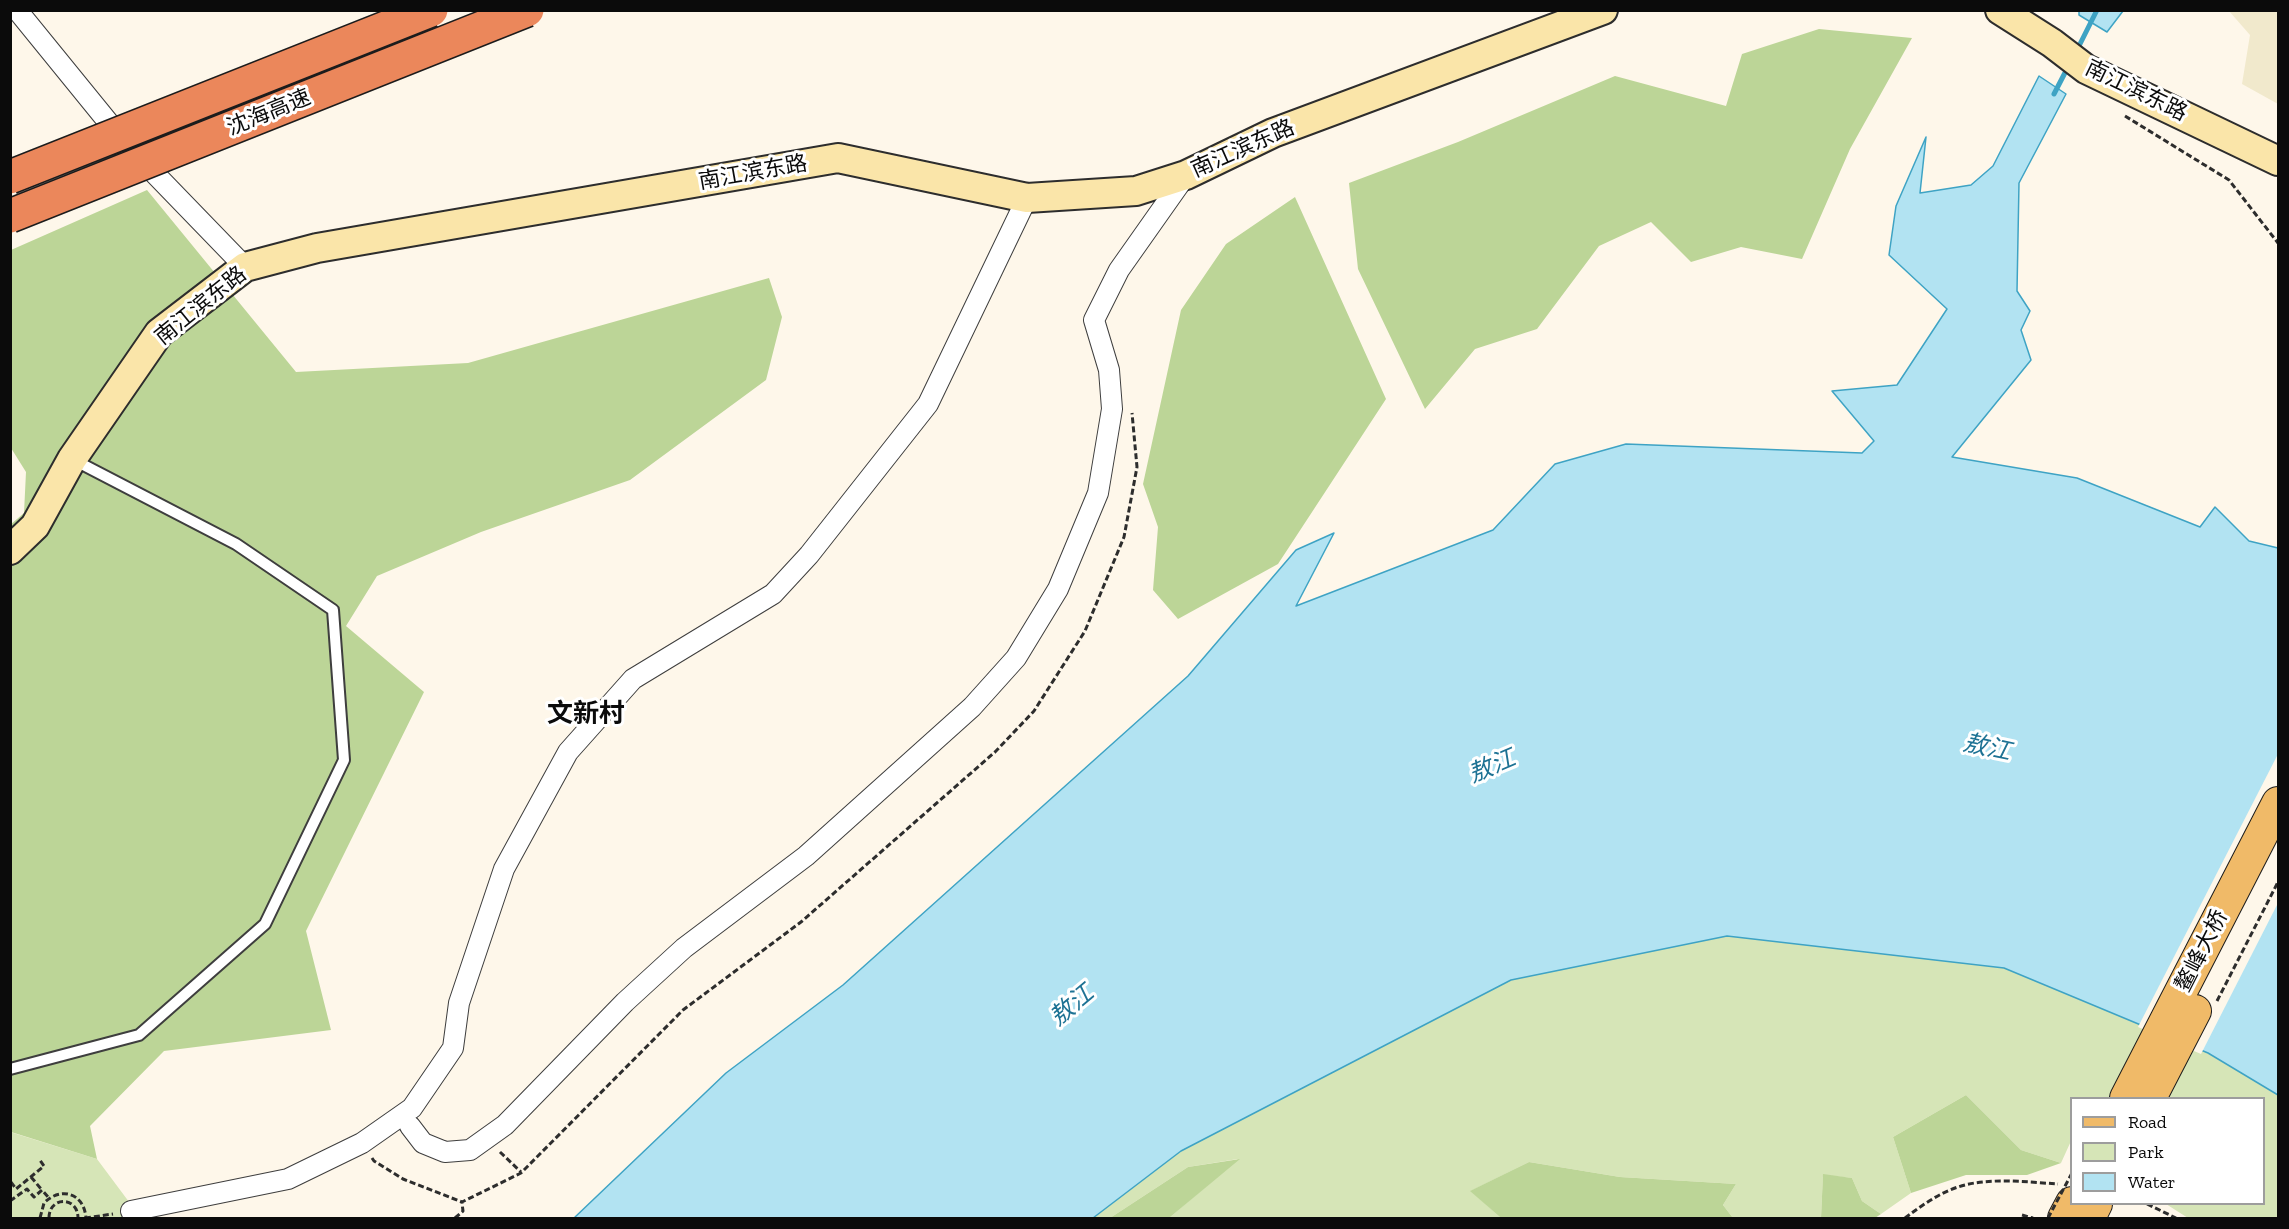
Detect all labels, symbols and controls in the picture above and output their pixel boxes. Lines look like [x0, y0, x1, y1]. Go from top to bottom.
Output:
street label: 南江滨东路 [2081, 55, 2191, 127]
street label: 沈海高速 [223, 84, 315, 142]
street label: 南江滨东路 [1187, 115, 1299, 183]
street label: 南江滨东路 [697, 150, 809, 196]
street label: 南江滨东路 [150, 261, 252, 351]
district label: 文新村 [547, 699, 625, 731]
water label: 敖江 [1961, 729, 2013, 767]
water label: 敖江 [1464, 744, 1520, 790]
street label: 鳌峰大桥 [2170, 906, 2234, 996]
water label: 敖江 [1044, 980, 1100, 1032]
legend [2070, 1097, 2265, 1205]
text: Road [2128, 1111, 2167, 1133]
text: Park [2128, 1141, 2164, 1163]
text: Water [2128, 1171, 2175, 1193]

